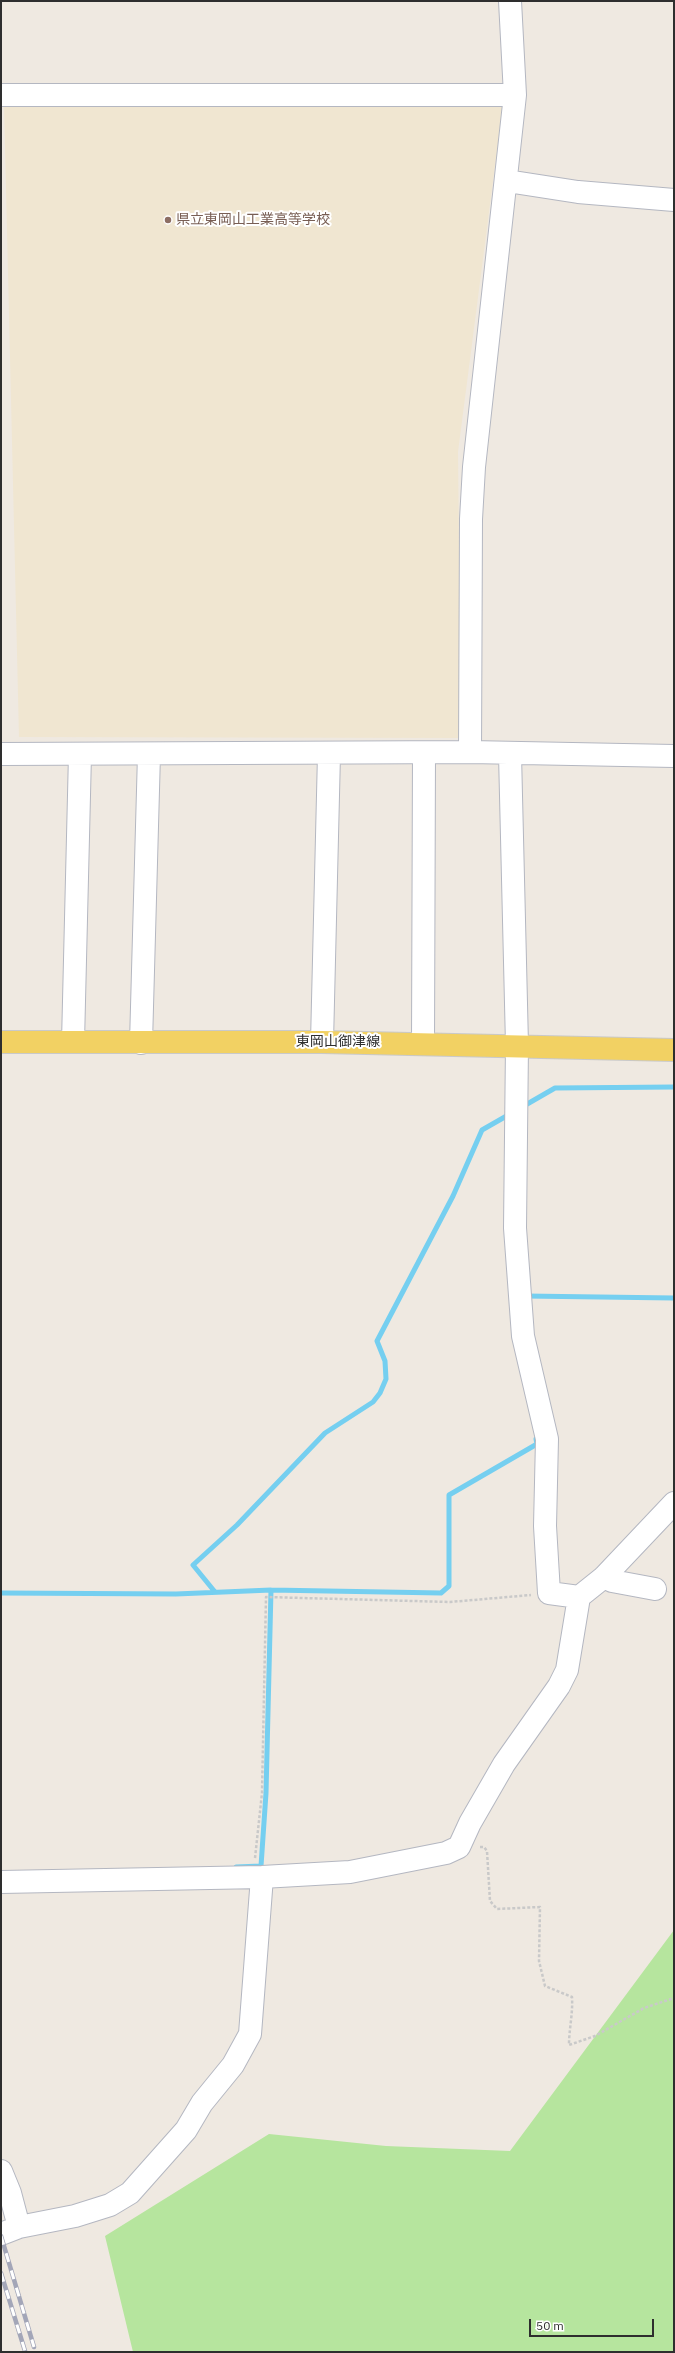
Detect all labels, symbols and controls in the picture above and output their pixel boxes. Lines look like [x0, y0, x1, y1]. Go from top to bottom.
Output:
place label: 県立東岡山工業高等学校 [176, 212, 330, 228]
marker: 県立東岡山工業高等学校 [163, 215, 173, 225]
street label: 東岡山御津線 [296, 1034, 380, 1050]
scale bar [531, 2311, 656, 2337]
text: 50 m [536, 2318, 564, 2333]

